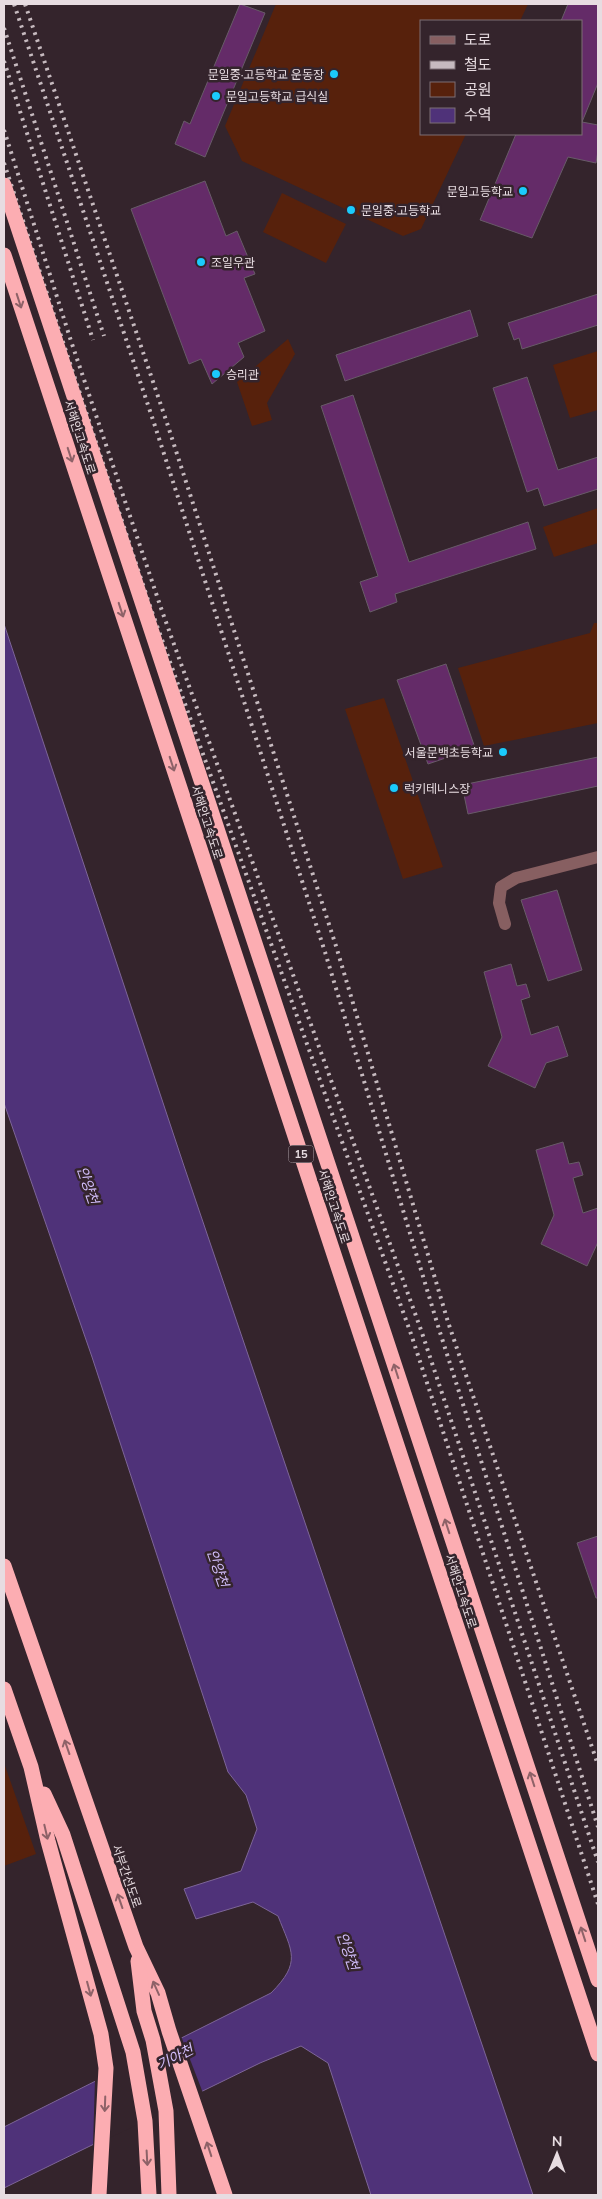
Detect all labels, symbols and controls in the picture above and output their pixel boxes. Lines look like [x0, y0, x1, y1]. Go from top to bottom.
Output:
legend [420, 20, 582, 135]
text: 도로 [464, 30, 492, 49]
text: 철도 [464, 55, 492, 74]
place label: 문일중·고등학교 운동장 [208, 67, 324, 82]
marker: 문일중·고등학교 운동장 [328, 68, 340, 80]
text: 공원 [464, 80, 492, 99]
place label: 문일고등학교 급식실 [226, 89, 329, 104]
marker: 문일고등학교 급식실 [210, 90, 222, 102]
text: 수역 [464, 105, 492, 124]
place label: 문일고등학교 [447, 184, 513, 199]
marker: 문일고등학교 [517, 185, 529, 197]
place label: 문일중·고등학교 [361, 203, 441, 218]
marker: 문일중·고등학교 [345, 204, 357, 216]
place label: 조일우관 [211, 255, 255, 270]
marker: 조일우관 [195, 256, 207, 268]
one-way arrow [15, 293, 24, 308]
place label: 승리관 [226, 367, 259, 382]
marker: 승리관 [210, 368, 222, 380]
street label: 서해안고속도로 [61, 398, 99, 476]
one-way arrow [66, 447, 75, 463]
one-way arrow [117, 601, 126, 617]
place label: 서울문백초등학교 [405, 745, 493, 760]
marker: 서울문백초등학교 [497, 746, 509, 758]
one-way arrow [168, 756, 177, 771]
place label: 럭키테니스장 [404, 781, 470, 796]
marker: 럭키테니스장 [388, 782, 400, 794]
street label: 서해안고속도로 [188, 783, 226, 861]
road number: 15 [288, 1146, 314, 1162]
water label: 안양천 [73, 1164, 103, 1207]
street label: 서해안고속도로 [315, 1167, 353, 1245]
one-way arrow [391, 1364, 401, 1380]
one-way arrow [442, 1518, 452, 1534]
water label: 안양천 [203, 1547, 233, 1590]
street label: 서해안고속도로 [442, 1552, 480, 1630]
one-way arrow [61, 1739, 71, 1755]
one-way arrow [526, 1772, 536, 1788]
one-way arrow [42, 1824, 51, 1840]
street label: 서부간선도로 [109, 1842, 145, 1910]
one-way arrow [115, 1893, 124, 1909]
one-way arrow [578, 1926, 587, 1942]
water label: 안양천 [333, 1930, 363, 1973]
one-way arrow [84, 1980, 94, 1996]
one-way arrow [150, 1981, 160, 1996]
water label: 기아천 [154, 2040, 197, 2074]
one-way arrow [100, 2096, 110, 2112]
north arrow [532, 2129, 582, 2179]
text: N [552, 2132, 563, 2150]
one-way arrow [204, 2142, 213, 2157]
one-way arrow [143, 2150, 152, 2166]

